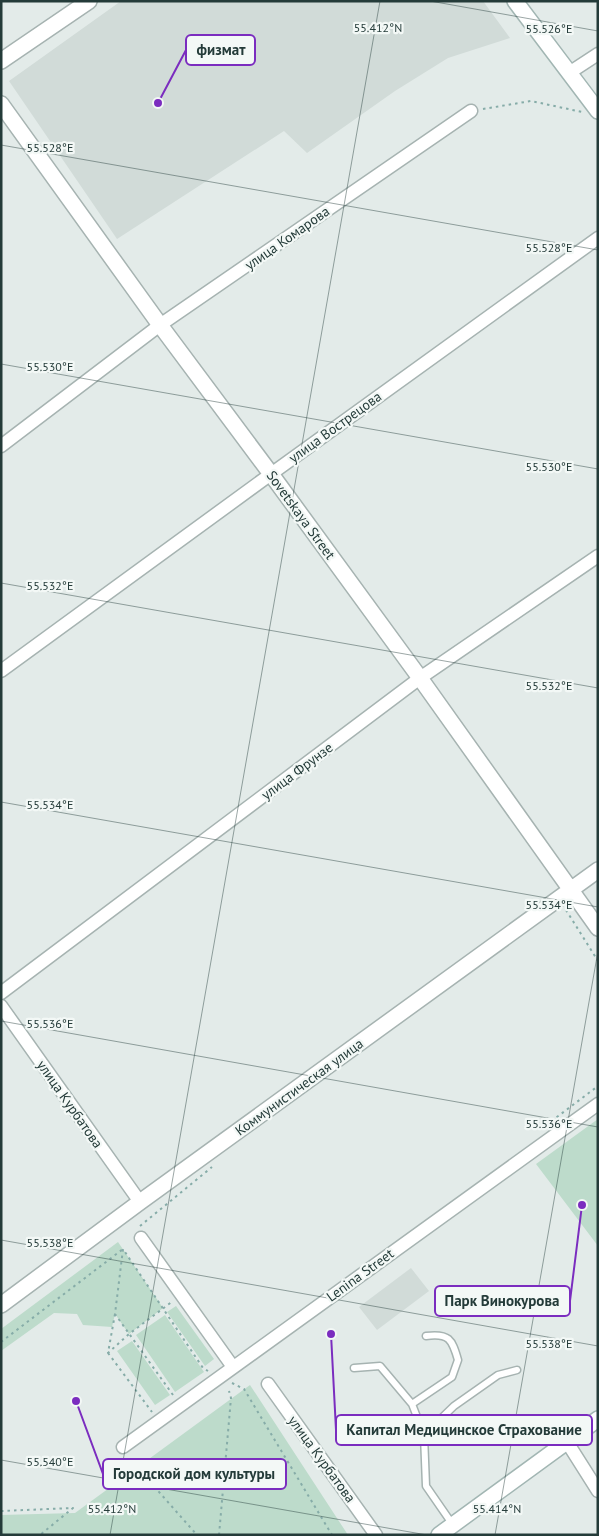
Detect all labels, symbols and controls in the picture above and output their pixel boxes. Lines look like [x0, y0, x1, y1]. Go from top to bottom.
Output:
text: 55.412°N [354, 20, 402, 35]
text: 55.526°E [526, 21, 572, 36]
callout: физмат [186, 35, 255, 65]
text: физмат [197, 40, 246, 59]
text: 55.528°E [27, 140, 73, 155]
street label: улица Комарова [241, 202, 333, 274]
text: 55.528°E [526, 240, 572, 255]
text: 55.530°E [27, 359, 73, 374]
street label: улица Вострецова [285, 387, 385, 467]
text: 55.530°E [526, 459, 572, 474]
street label: Sovetskaya Street [263, 467, 340, 563]
text: 55.532°E [27, 578, 73, 593]
text: 55.532°E [526, 678, 572, 693]
street label: улица Фрунзе [258, 738, 336, 804]
text: 55.534°E [27, 797, 73, 812]
text: 55.534°E [526, 897, 572, 912]
text: 55.536°E [27, 1016, 73, 1031]
street label: Коммунистическая улица [231, 1034, 367, 1140]
street label: улица Курбатова [33, 1057, 107, 1151]
text: 55.536°E [526, 1116, 572, 1131]
text: 55.538°E [27, 1235, 73, 1250]
street label: Lenina Street [323, 1244, 397, 1306]
callout: Парк Винокурова [435, 1286, 570, 1316]
text: Парк Винокурова [445, 1291, 559, 1310]
text: 55.538°E [526, 1336, 572, 1351]
street label: улица Курбатова [284, 1412, 360, 1506]
callout: Капитал Медицинское Страхование [336, 1415, 592, 1445]
text: Капитал Медицинское Страхование [346, 1420, 582, 1439]
text: 55.540°E [27, 1454, 73, 1469]
callout: Городской дом культуры [103, 1459, 286, 1489]
text: Городской дом культуры [113, 1464, 275, 1483]
text: 55.412°N [88, 1501, 136, 1516]
text: 55.414°N [473, 1501, 521, 1516]

